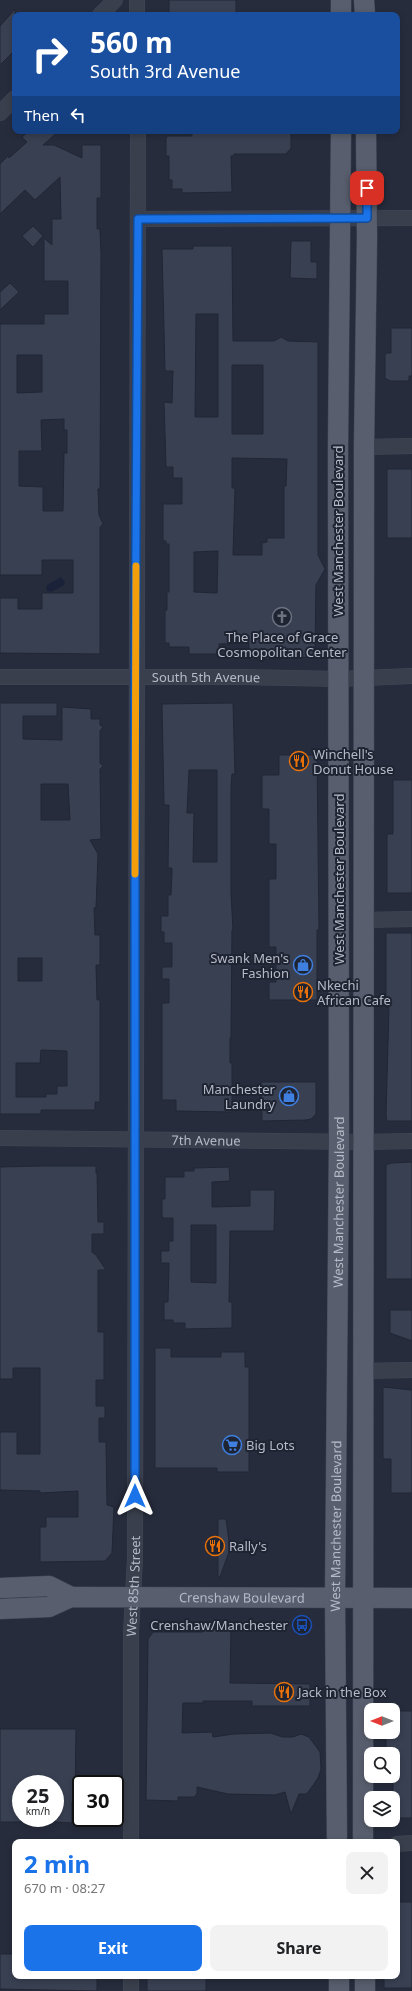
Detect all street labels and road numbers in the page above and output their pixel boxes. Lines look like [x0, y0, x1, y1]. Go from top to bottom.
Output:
street label: West Manchester Boulevard [329, 446, 347, 616]
street label: South 5th Avenue [152, 668, 260, 686]
street label: West Manchester Boulevard [330, 794, 348, 964]
street label: West Manchester Boulevard [329, 1116, 348, 1288]
street label: 7th Avenue [171, 1131, 241, 1150]
street label: West Manchester Boulevard [326, 1440, 345, 1612]
street label: West 85th Street [122, 1535, 144, 1637]
street label: Crenshaw Boulevard [179, 1588, 305, 1607]

